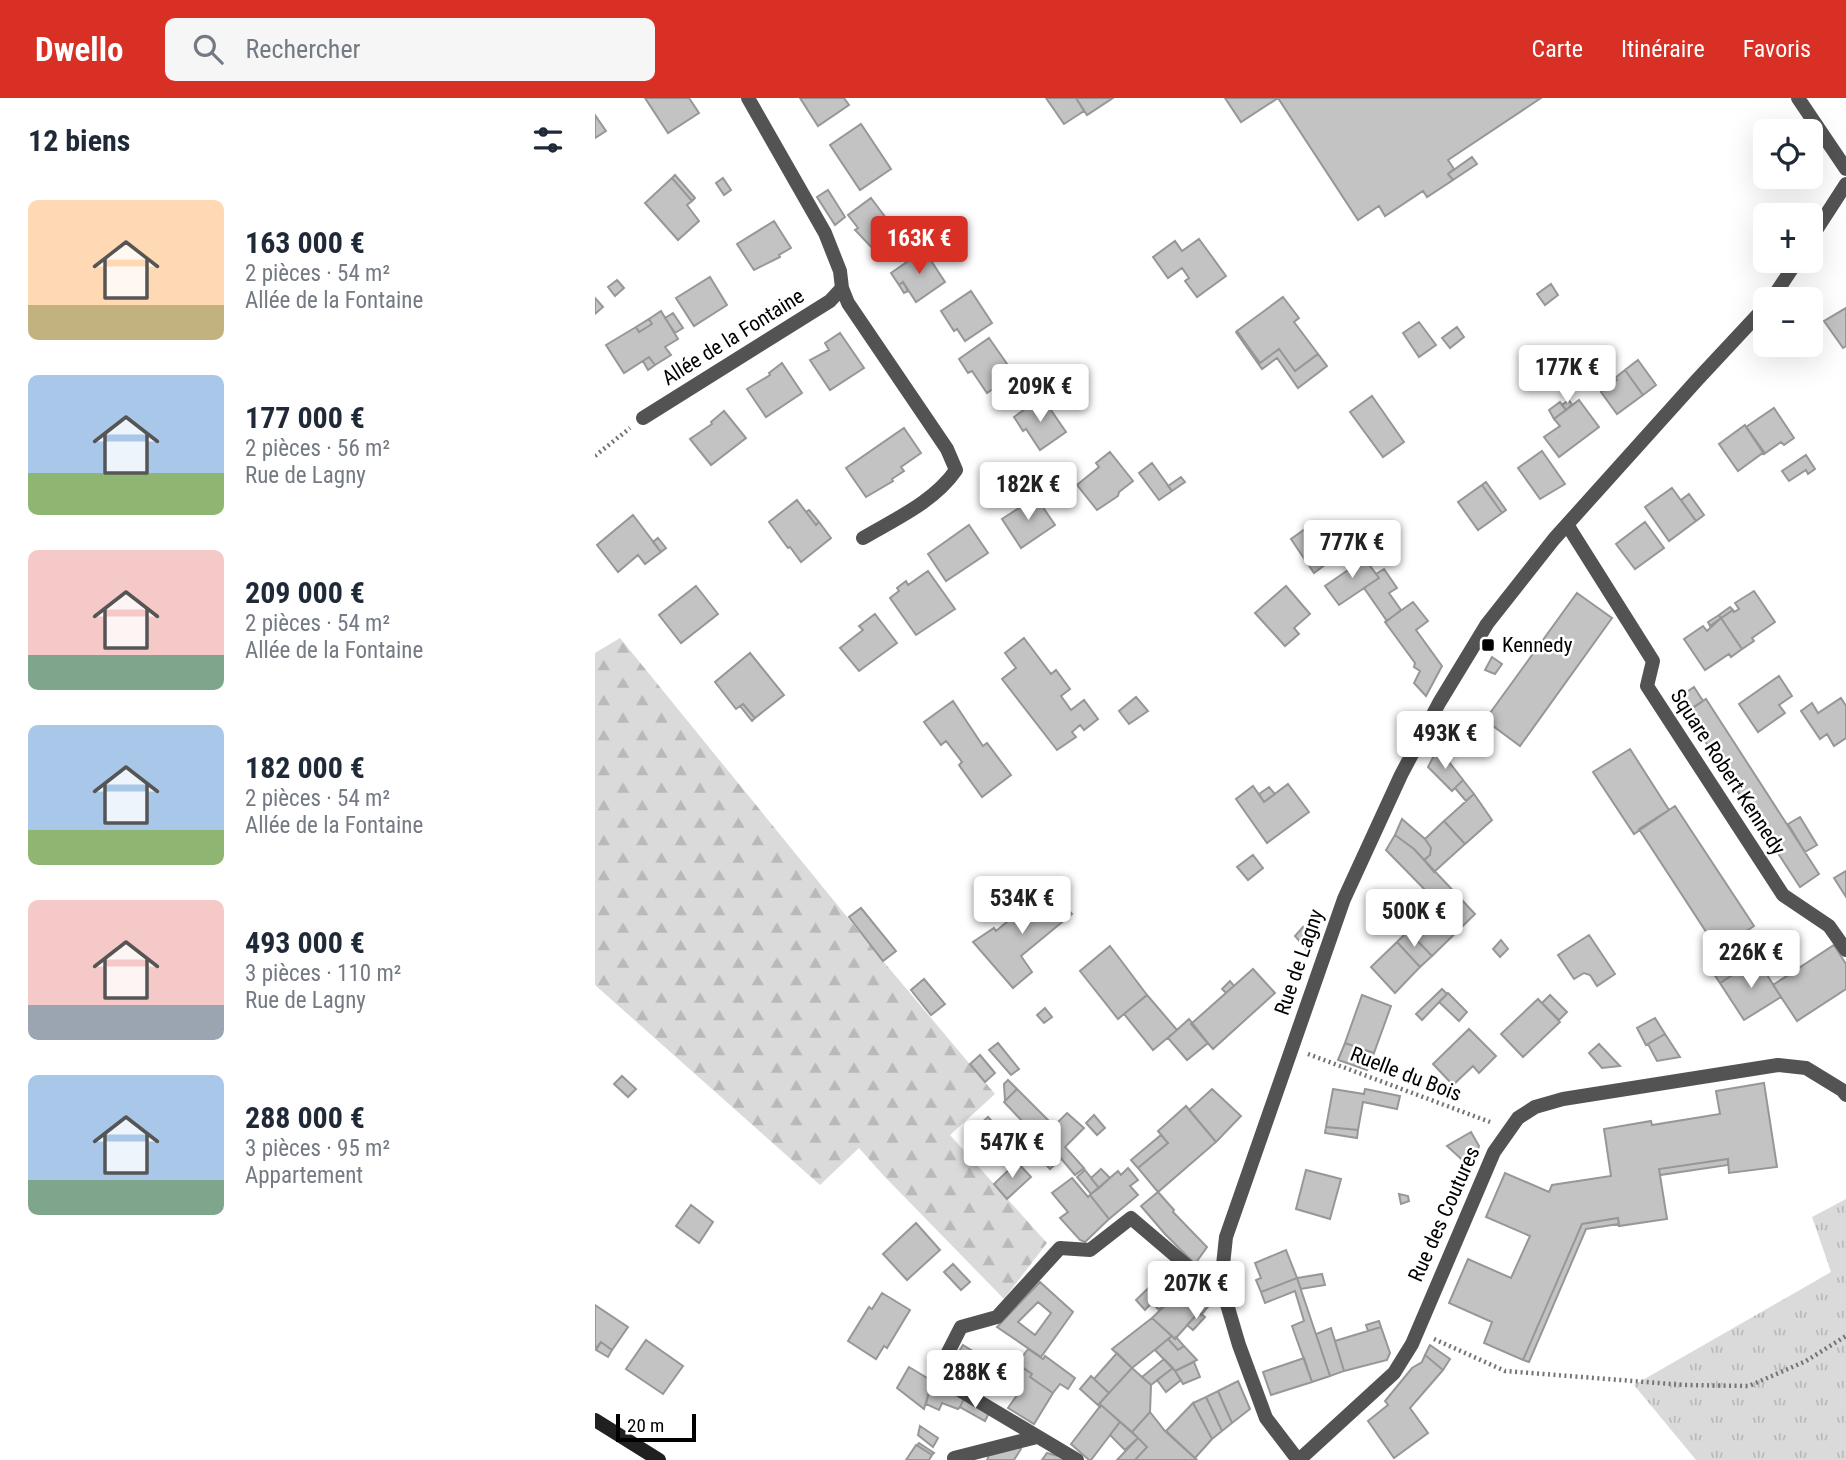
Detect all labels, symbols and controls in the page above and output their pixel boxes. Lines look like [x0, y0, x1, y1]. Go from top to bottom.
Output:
search box [165, 18, 655, 81]
text: Dwello [35, 30, 123, 69]
icon: search [189, 30, 227, 68]
text: Rechercher [245, 34, 361, 64]
text: Carte [1532, 35, 1583, 63]
text: Itinéraire [1621, 35, 1705, 63]
text: Favoris [1743, 35, 1811, 63]
map controls [1753, 119, 1823, 357]
button: locate [1753, 119, 1823, 189]
icon: filters [529, 121, 567, 159]
text: 12 biens [28, 123, 130, 158]
button: + [1753, 203, 1823, 273]
pin: 163K € [862, 216, 976, 276]
text: 163 000 € [245, 225, 365, 260]
text: 163K € [887, 225, 951, 252]
icon: home [84, 228, 168, 312]
text: 2 pièces · 54 m² [245, 260, 390, 287]
street label: Allée de la Fontaine [658, 284, 808, 390]
text: Allée de la Fontaine [245, 287, 423, 314]
button: − [1753, 287, 1823, 357]
pin: 177K € [1510, 345, 1624, 405]
text: 177K € [1535, 354, 1599, 381]
pin: 209K € [983, 364, 1097, 424]
text: 209K € [1008, 373, 1072, 400]
text: 177 000 € [245, 400, 365, 435]
icon: home [84, 403, 168, 487]
text: 2 pièces · 56 m² [245, 435, 390, 462]
text: Rue de Lagny [245, 462, 366, 489]
pin: 182K € [971, 462, 1085, 522]
text: 182K € [996, 471, 1060, 498]
pin: 777K € [1295, 520, 1409, 580]
text: 777K € [1320, 529, 1384, 556]
text: 209 000 € [245, 575, 365, 610]
icon: home [84, 578, 168, 662]
text: 2 pièces · 54 m² [245, 610, 390, 637]
place label: Kennedy [1502, 633, 1573, 657]
text: Allée de la Fontaine [245, 637, 423, 664]
marker: Kennedy [1480, 637, 1496, 653]
street label: Square Robert Kennedy [1665, 685, 1791, 860]
pin: 493K € [1388, 712, 1502, 771]
text: 493K € [1413, 720, 1477, 747]
text: 182 000 € [245, 750, 365, 785]
icon: home [84, 753, 168, 837]
text: 2 pièces · 54 m² [245, 785, 390, 812]
text: Allée de la Fontaine [245, 812, 423, 839]
pin: 534K € [965, 876, 1079, 936]
text: 534K € [990, 885, 1054, 912]
pin: 500K € [1357, 890, 1471, 949]
text: 500K € [1382, 898, 1446, 925]
street label: Rue de Lagny [1270, 906, 1328, 1018]
text: 493 000 € [245, 925, 365, 960]
icon: home [84, 928, 168, 1012]
pin: 226K € [1694, 930, 1808, 990]
text: 226K € [1719, 939, 1783, 966]
text: 3 pièces · 110 m² [245, 960, 401, 987]
text: Rue de Lagny [245, 987, 366, 1014]
street label: Ruelle du Bois [1347, 1042, 1465, 1106]
text: 288 000 € [245, 1100, 365, 1135]
icon: home [84, 1103, 168, 1187]
pin: 547K € [955, 1121, 1069, 1180]
text: 547K € [980, 1129, 1044, 1156]
text: 3 pièces · 95 m² [245, 1135, 390, 1162]
street label: Rue des Coutures [1404, 1143, 1484, 1285]
text: Appartement [245, 1162, 363, 1189]
pin: 207K € [1139, 1262, 1253, 1321]
text: 207K € [1164, 1270, 1228, 1297]
pin: 288K € [918, 1350, 1032, 1410]
text: 288K € [943, 1359, 1007, 1386]
scale bar [616, 1411, 697, 1443]
text: 20 m [627, 1414, 664, 1437]

